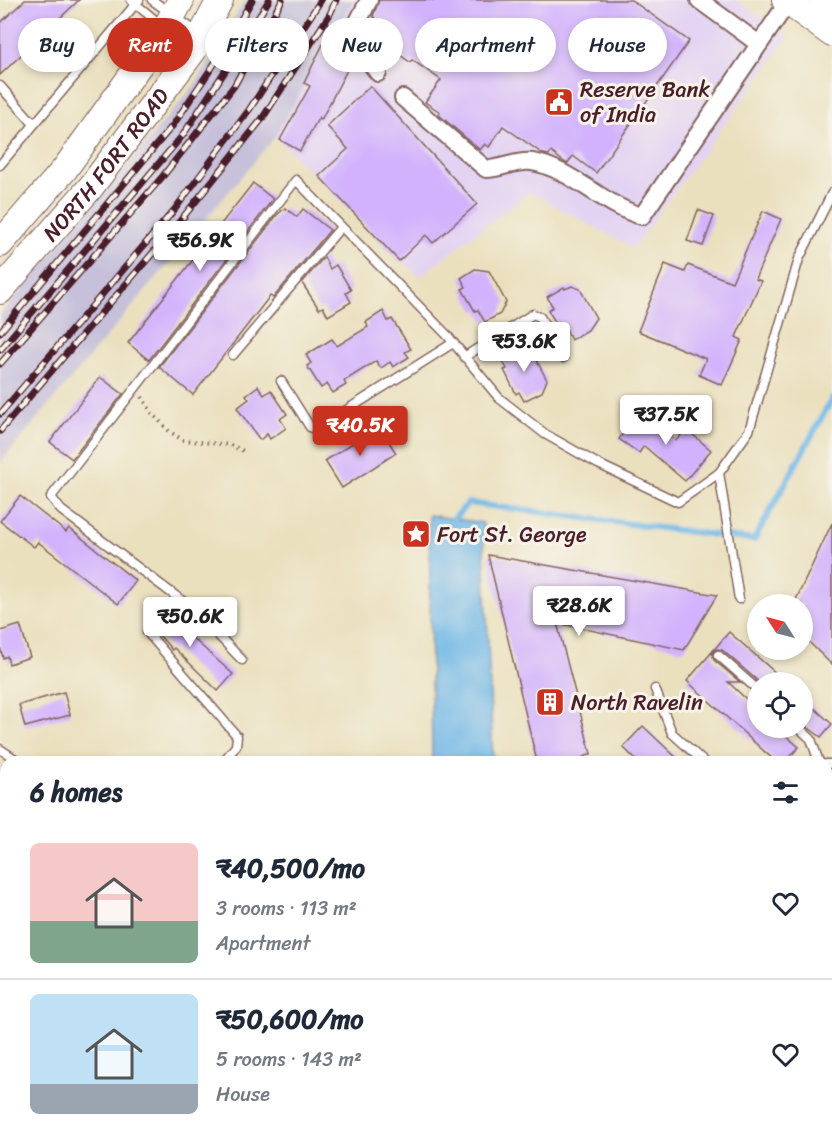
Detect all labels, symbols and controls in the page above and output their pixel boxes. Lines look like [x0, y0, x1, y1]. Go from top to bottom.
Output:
chip: Buy [18, 18, 95, 72]
chip: Rent [107, 18, 193, 72]
chip: Filters [205, 18, 309, 72]
chip: New [321, 18, 403, 72]
chip: Apartment [415, 18, 556, 72]
chip: House [568, 18, 667, 72]
place label: Reserve Bank of India [580, 70, 710, 134]
street label: NORTH FORT ROAD [32, 79, 179, 250]
public building icon: Reserve Bank of India [543, 86, 575, 118]
pin: ₹56.9K [151, 221, 249, 272]
text: ₹56.9K [167, 223, 233, 258]
pin: ₹53.6K [475, 322, 573, 373]
text: ₹53.6K [492, 324, 556, 359]
pin: ₹37.5K [617, 395, 715, 446]
text: ₹37.5K [634, 397, 698, 432]
pin: ₹40.5K [311, 406, 409, 457]
text: ₹40.5K [327, 408, 393, 443]
place label: Fort St. George [437, 515, 587, 554]
place icon: Fort St. George [400, 518, 432, 550]
pin: ₹28.6K [530, 586, 628, 637]
text: ₹28.6K [547, 588, 611, 623]
north arrow [747, 594, 813, 660]
map controls [747, 594, 813, 738]
pin: ₹50.6K [141, 597, 239, 648]
text: ₹50.6K [157, 599, 223, 634]
button: locate [747, 672, 813, 738]
place label: North Ravelin [571, 683, 703, 722]
building icon: North Ravelin [534, 686, 566, 718]
text: 6 homes [30, 769, 122, 815]
icon: filters [769, 776, 802, 809]
text: ₹40,500/mo [216, 845, 365, 891]
icon: home [78, 867, 150, 939]
icon: heart [769, 887, 802, 920]
text: 3 rooms · 113 m² [216, 891, 357, 926]
text: Apartment [216, 926, 310, 961]
text: ₹50,600/mo [216, 996, 364, 1042]
icon: home [78, 1018, 150, 1090]
icon: heart [769, 1038, 802, 1071]
text: 5 rooms · 143 m² [216, 1042, 362, 1077]
text: House [216, 1077, 270, 1112]

